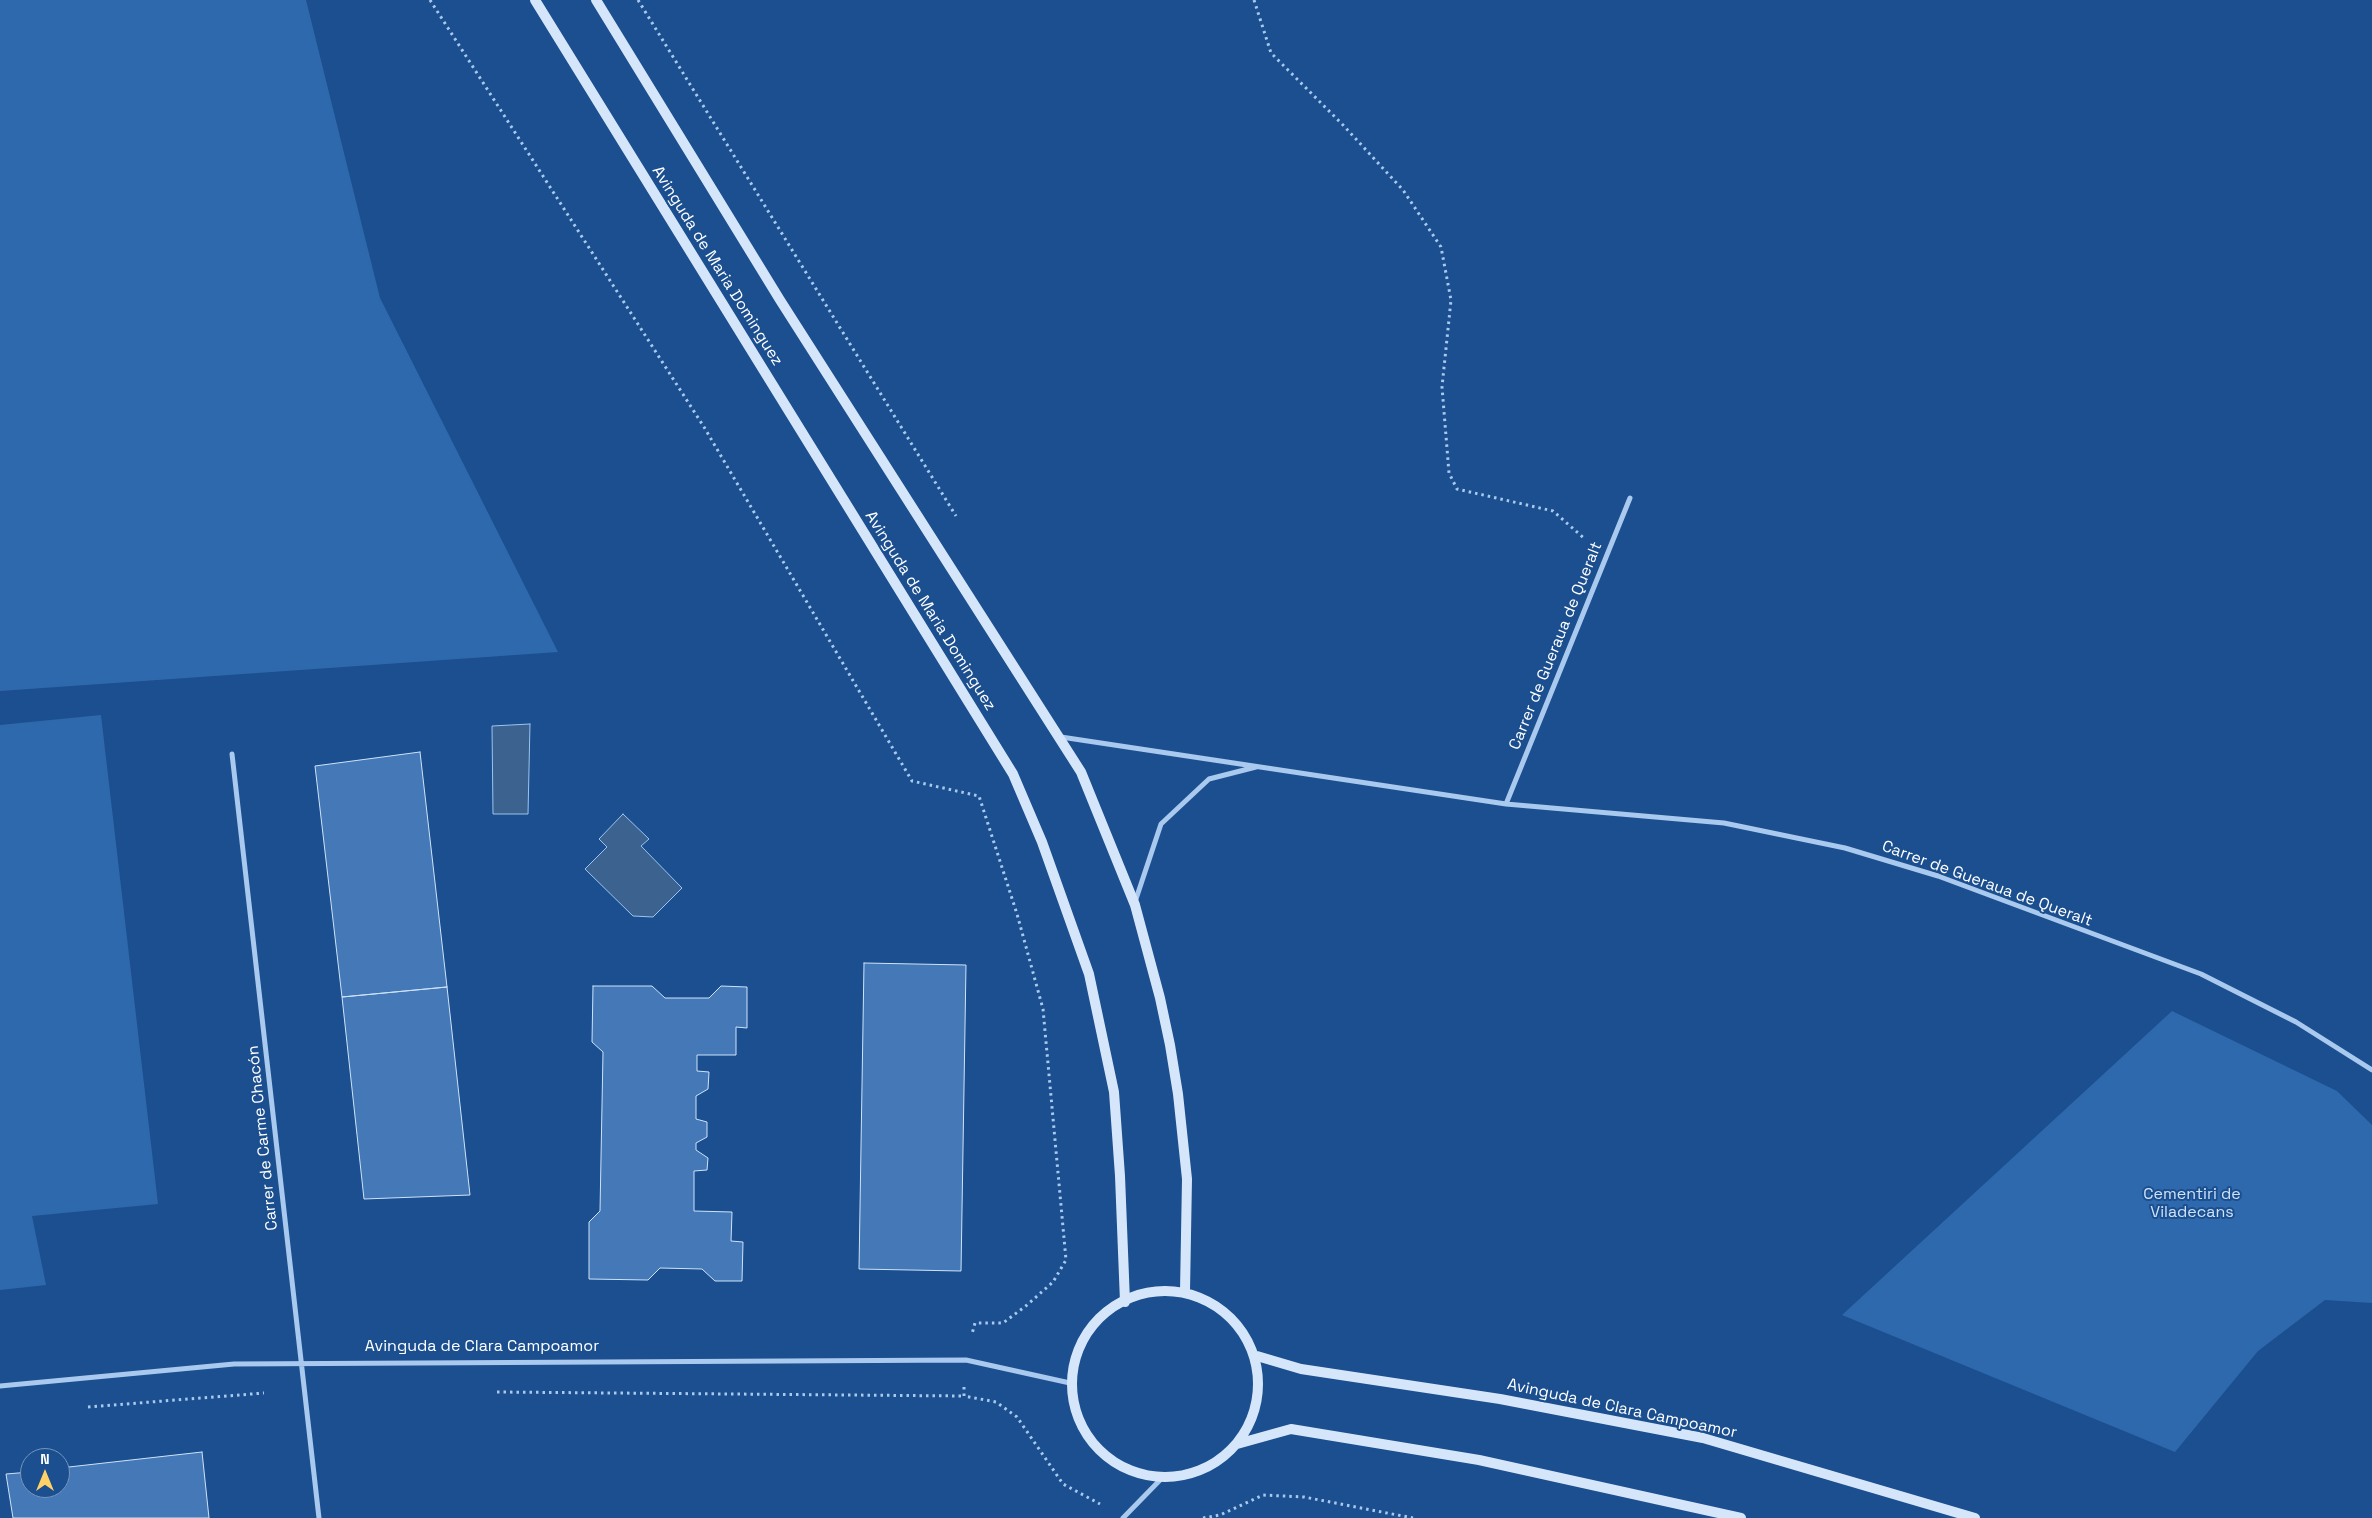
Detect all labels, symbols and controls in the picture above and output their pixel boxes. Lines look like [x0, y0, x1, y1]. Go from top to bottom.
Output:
street label: Avinguda de Maria Dominguez [647, 163, 787, 369]
street label: Avinguda de Maria Dominguez [860, 508, 1000, 714]
street label: Carrer de Gueraua de Queralt [1505, 539, 1607, 753]
street label: Carrer de Gueraua de Queralt [1879, 837, 2095, 931]
street label: Carrer de Carme Chacón [244, 1045, 282, 1231]
park label: Cementiri de Viladecans [2143, 1185, 2241, 1223]
street label: Avinguda de Clara Campoamor [365, 1337, 599, 1357]
street label: Avinguda de Clara Campoamor [1505, 1375, 1739, 1443]
north arrow [20, 1448, 70, 1498]
text: N [40, 1450, 50, 1468]

